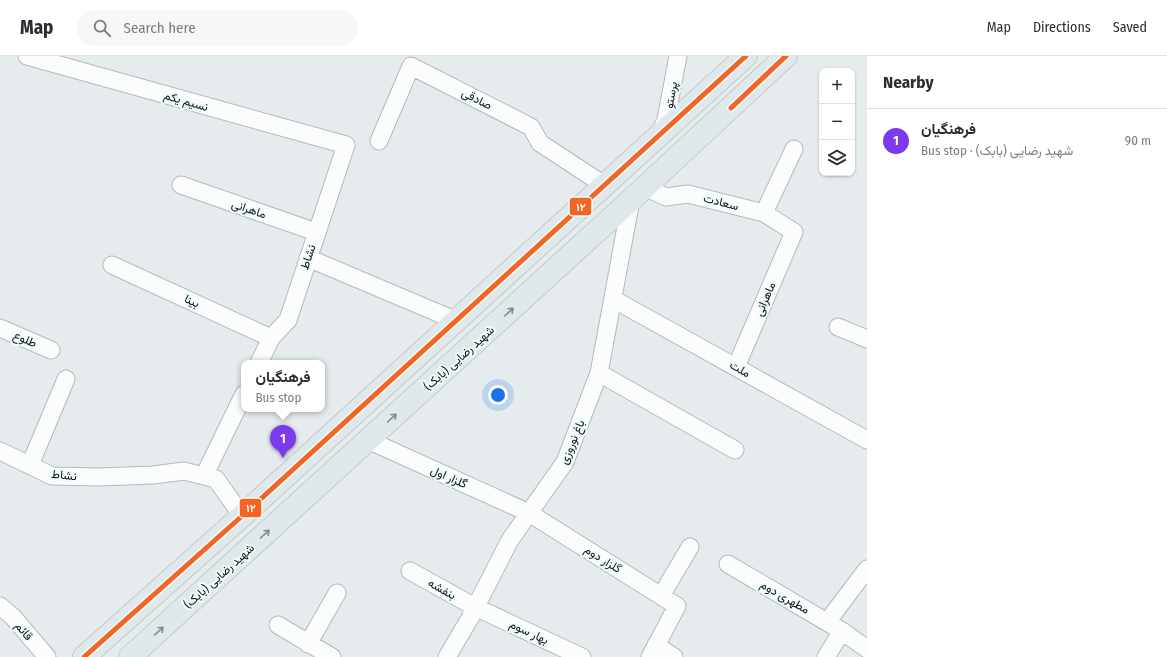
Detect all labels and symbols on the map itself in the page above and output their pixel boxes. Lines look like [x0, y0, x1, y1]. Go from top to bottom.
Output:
street label: پرستو [662, 81, 681, 110]
street label: صادقی [459, 85, 495, 113]
street label: نسیم یکم [162, 88, 210, 115]
street label: سعادت [702, 191, 740, 213]
street label: ماهرانی [230, 197, 268, 222]
line badge: ۱۲ [569, 197, 592, 216]
text: ۱۲ [576, 201, 586, 214]
street label: نشاط [297, 243, 319, 271]
street label: ماهرانی [752, 280, 779, 319]
street label: بینا [182, 291, 202, 311]
one-way arrow [504, 307, 514, 316]
street label: شهید رضایی (بابک) [421, 323, 498, 394]
street label: طلوع [10, 328, 39, 352]
street label: ملت [727, 358, 753, 380]
your location [488, 385, 508, 405]
one-way arrow [387, 414, 397, 423]
street label: باغ نوروزی [556, 418, 589, 467]
pin: 1 [270, 425, 296, 458]
street label: گلزار اول [428, 463, 469, 492]
street label: نشاط [51, 467, 77, 483]
line badge: ۱۲ [239, 498, 262, 518]
text: ۱۲ [246, 502, 256, 515]
one-way arrow [260, 529, 270, 539]
street label: شهید رضایی (بابک) [181, 541, 258, 612]
street label: گلزار دوم [581, 542, 624, 577]
street label: بنفشه [426, 576, 458, 602]
street label: مطهری دوم [757, 577, 812, 618]
street label: بهار سوم [507, 617, 551, 648]
street label: قائم [11, 619, 36, 644]
one-way arrow [153, 626, 164, 635]

